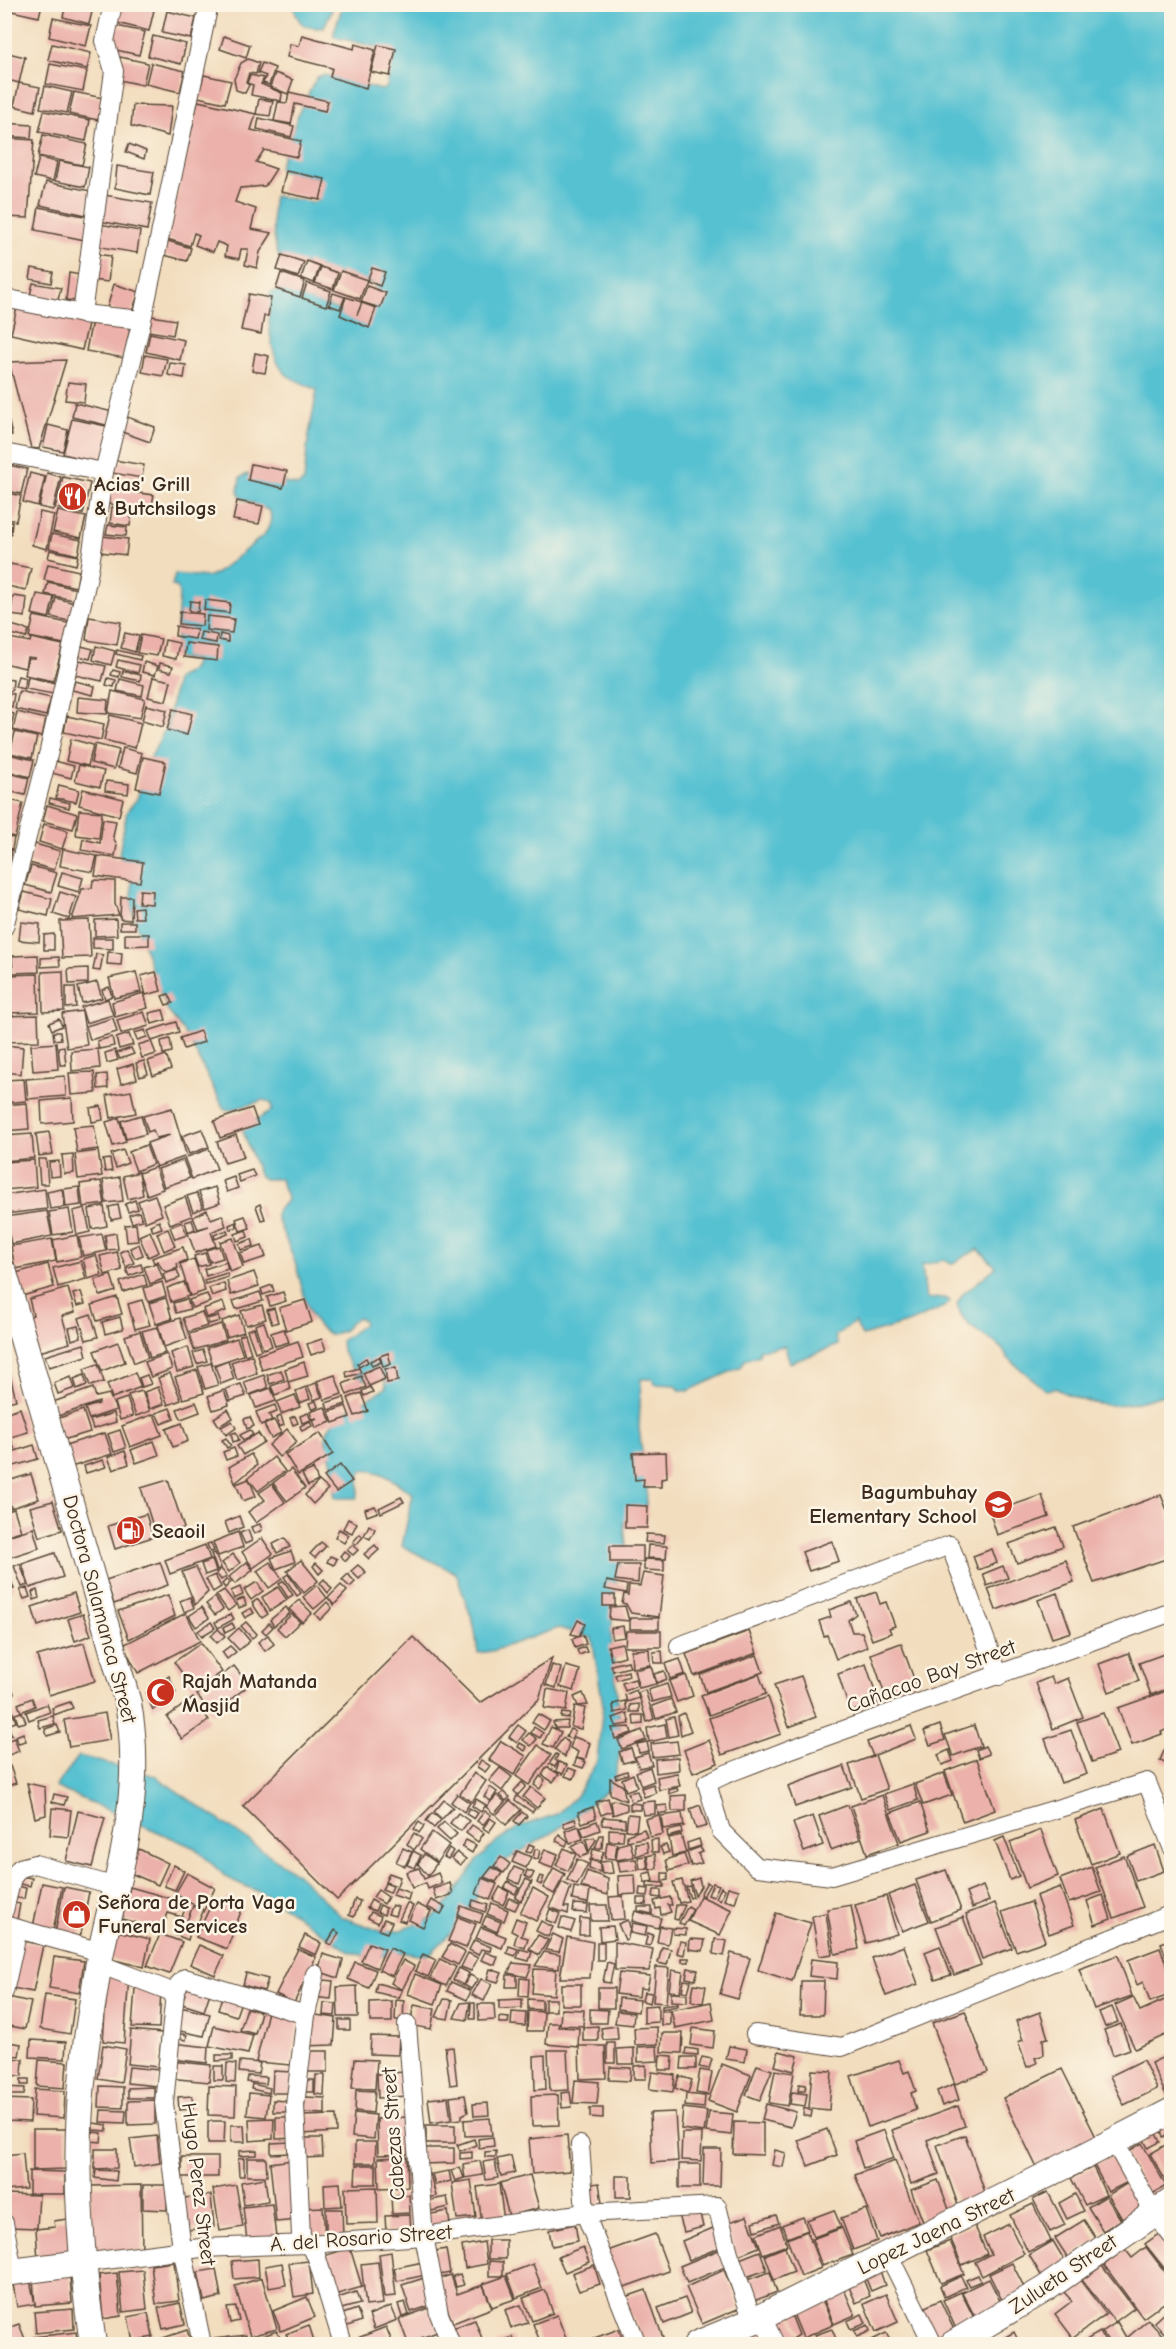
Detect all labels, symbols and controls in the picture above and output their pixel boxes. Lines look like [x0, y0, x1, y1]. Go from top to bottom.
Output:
place label: Acias' Grill & Butchsilogs [94, 472, 216, 520]
restaurant icon: Acias' Grill & Butchsilogs [57, 480, 89, 512]
place label: Bagumbuhay Elementary School [809, 1480, 977, 1528]
school or university icon: Bagumbuhay Elementary School [982, 1488, 1014, 1520]
street label: Doctora Salamanca Street [58, 1492, 142, 1727]
fuel station icon: Seaoil [115, 1515, 147, 1547]
place label: Seaoil [152, 1519, 205, 1543]
street label: Cañacao Bay Street [843, 1634, 1020, 1718]
place label: Rajah Matanda Masjid [182, 1669, 317, 1717]
mosque icon: Rajah Matanda Masjid [145, 1677, 177, 1709]
place label: Señora de Porta Vaga Funeral Services [98, 1890, 296, 1938]
shop icon: Señora de Porta Vaga Funeral Services [61, 1898, 93, 1930]
street label: Cabezas Street [376, 2066, 410, 2201]
street label: Hugo Perez Street [177, 2101, 221, 2268]
street label: Lopez Jaena Street [853, 2182, 1019, 2279]
street label: A. del Rosario Street [269, 2220, 454, 2256]
street label: Zulueta Street [1005, 2229, 1122, 2319]

